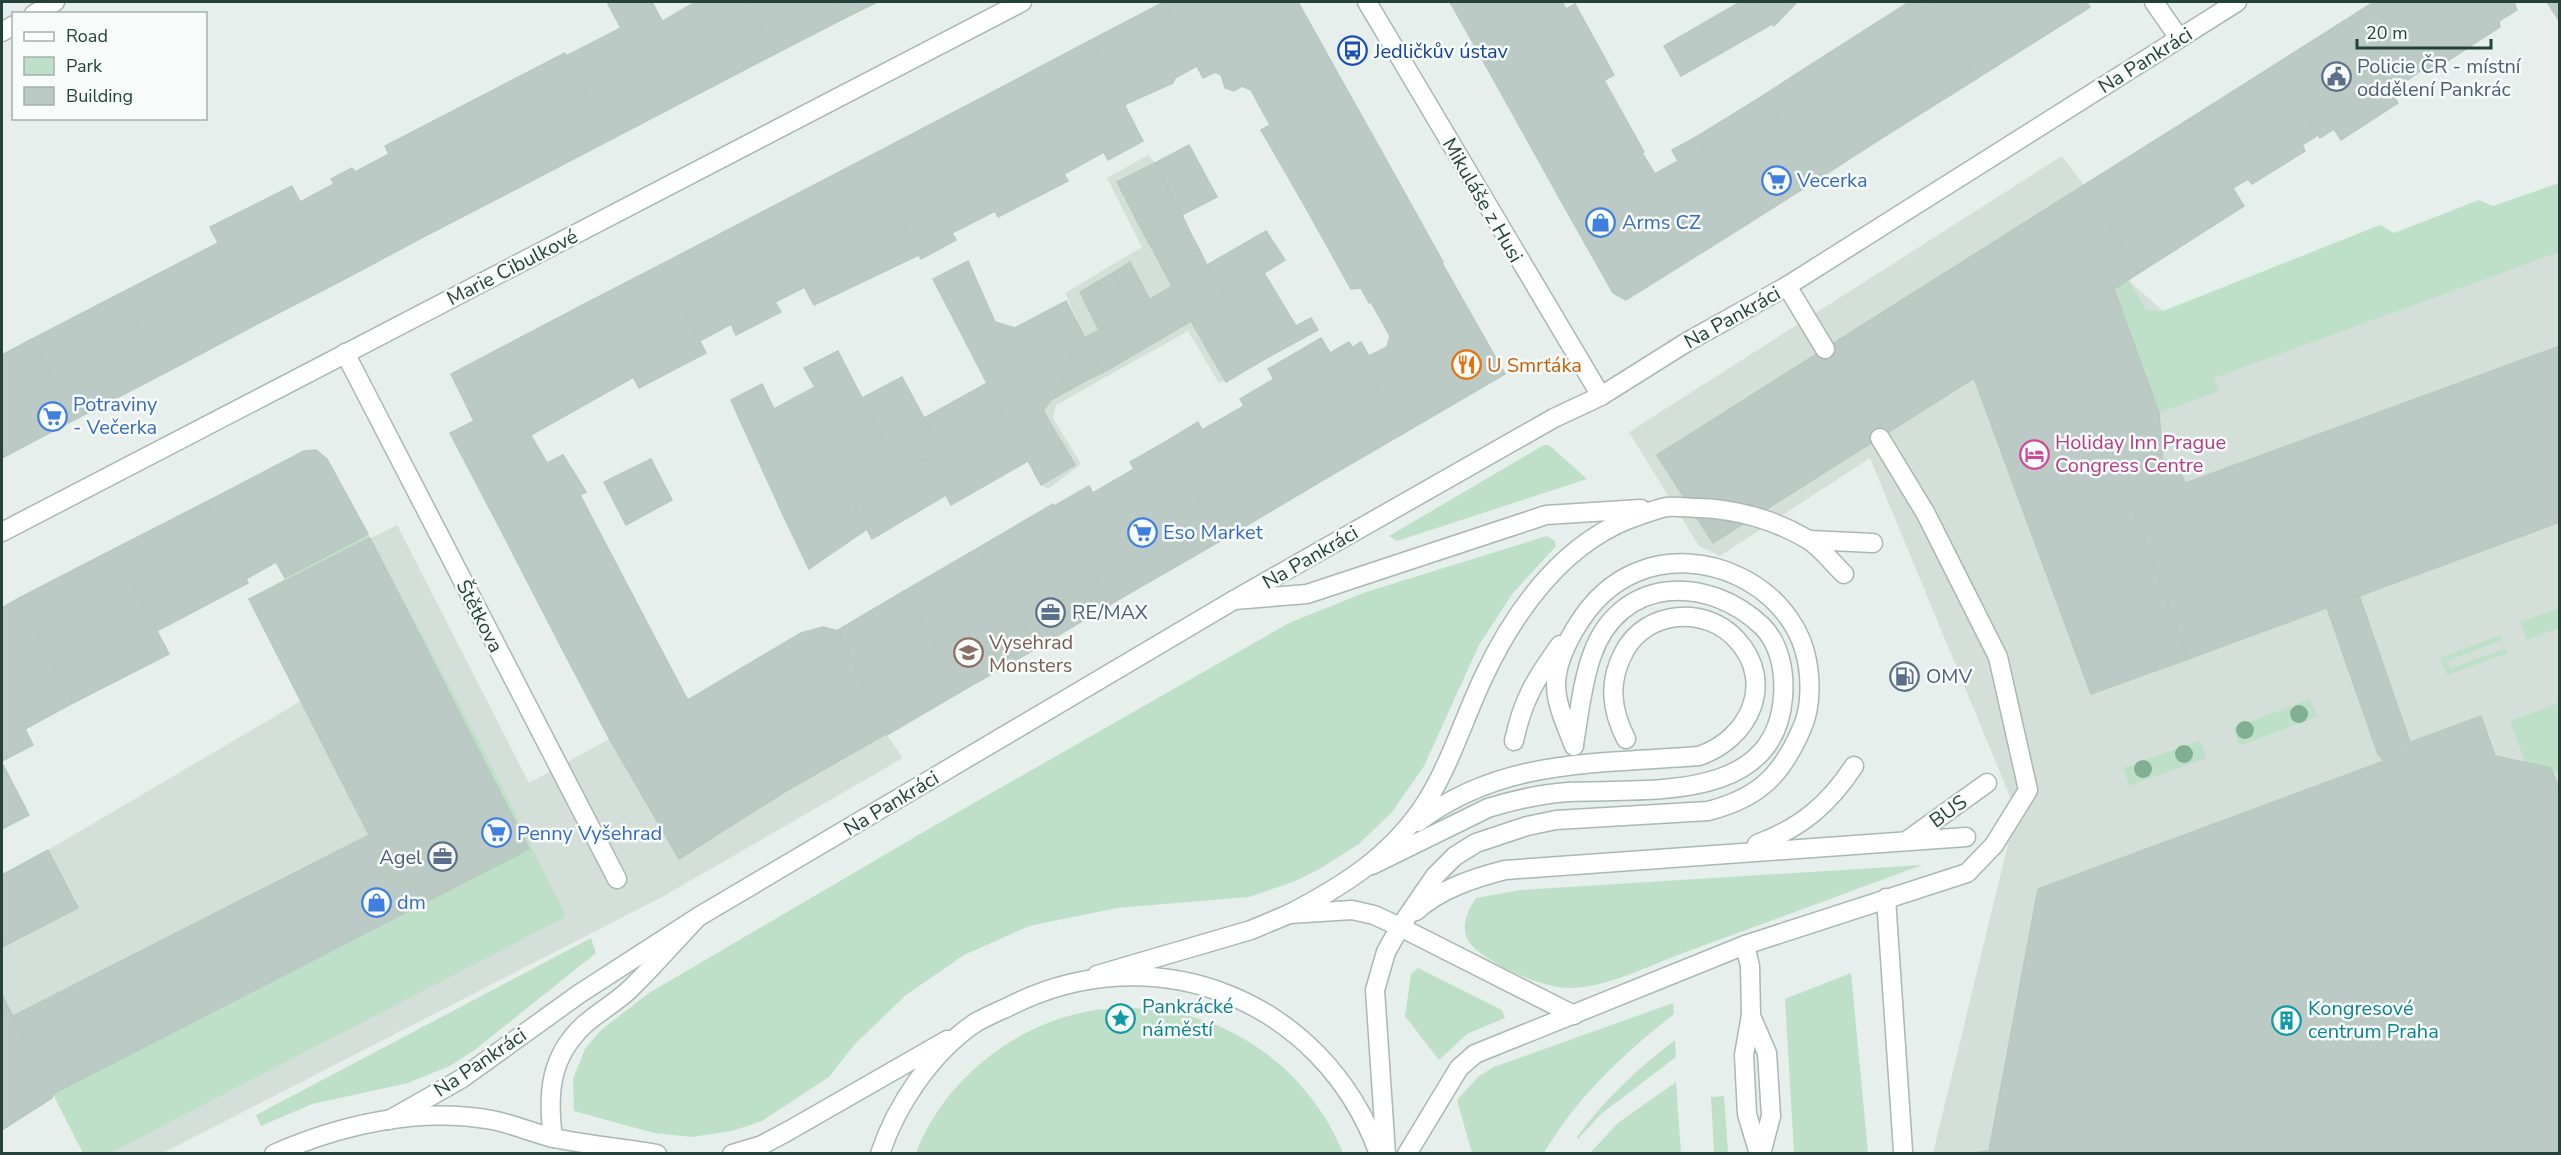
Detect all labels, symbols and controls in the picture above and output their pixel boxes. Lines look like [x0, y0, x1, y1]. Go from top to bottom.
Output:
legend [12, 12, 207, 120]
scale bar [2357, 12, 2490, 50]
street label: Na Pankráci [2093, 21, 2197, 100]
text: 20 m [2366, 21, 2408, 45]
text: Road [66, 24, 108, 48]
bus stop icon: Jedličkův ústav [1337, 35, 1369, 67]
place label: Jedličkův ústav [1373, 38, 1508, 65]
place label: Policie ČR - místní oddělení Pankrác [2357, 53, 2522, 103]
text: Park [66, 54, 103, 78]
public building icon: Policie ČR - místní oddělení Pankrác [2320, 61, 2352, 93]
text: Building [66, 84, 133, 108]
street label: Mikuláše z Husi [1436, 133, 1529, 268]
supermarket icon: Vecerka [1760, 164, 1792, 196]
place label: Vecerka [1796, 167, 1868, 194]
shop icon: Arms CZ [1585, 206, 1617, 238]
place label: Arms CZ [1622, 209, 1701, 236]
street label: Marie Cibulkové [442, 223, 582, 312]
street label: Na Pankráci [1679, 280, 1785, 355]
restaurant icon: U Smrťáka [1450, 349, 1482, 381]
place label: U Smrťáka [1487, 352, 1582, 379]
place label: Potraviny - Večerka [73, 391, 158, 441]
supermarket icon: Potraviny - Večerka [36, 400, 68, 432]
place label: Holiday Inn Prague Congress Centre [2055, 429, 2226, 479]
hotel icon: Holiday Inn Prague Congress Centre [2018, 438, 2050, 470]
supermarket icon: Eso Market [1126, 516, 1158, 548]
place label: Eso Market [1163, 519, 1264, 546]
street label: Na Pankráci [1257, 519, 1363, 596]
street label: Štětkova [450, 575, 509, 657]
office icon: RE/MAX [1035, 596, 1067, 628]
place label: RE/MAX [1072, 599, 1148, 626]
place label: Vysehrad Monsters [988, 629, 1073, 679]
school or university icon: Vysehrad Monsters [952, 637, 984, 669]
fuel station icon: OMV [1889, 660, 1921, 692]
place label: OMV [1926, 663, 1972, 690]
street label: Na Pankráci [839, 764, 944, 842]
street label: BUS [1924, 789, 1973, 834]
supermarket icon: Penny Vyšehrad [480, 817, 512, 849]
place label: Penny Vyšehrad [517, 820, 662, 847]
office icon: Agel [427, 841, 459, 873]
place label: Agel [379, 844, 422, 871]
shop icon: dm [360, 886, 392, 918]
place label: dm [397, 889, 426, 916]
place label: Pankrácké náměstí [1142, 993, 1233, 1043]
place label: Kongresové centrum Praha [2308, 995, 2439, 1045]
place icon: Pankrácké náměstí [1105, 1002, 1137, 1034]
building icon: Kongresové centrum Praha [2271, 1004, 2303, 1036]
street label: Na Pankráci [429, 1022, 532, 1103]

